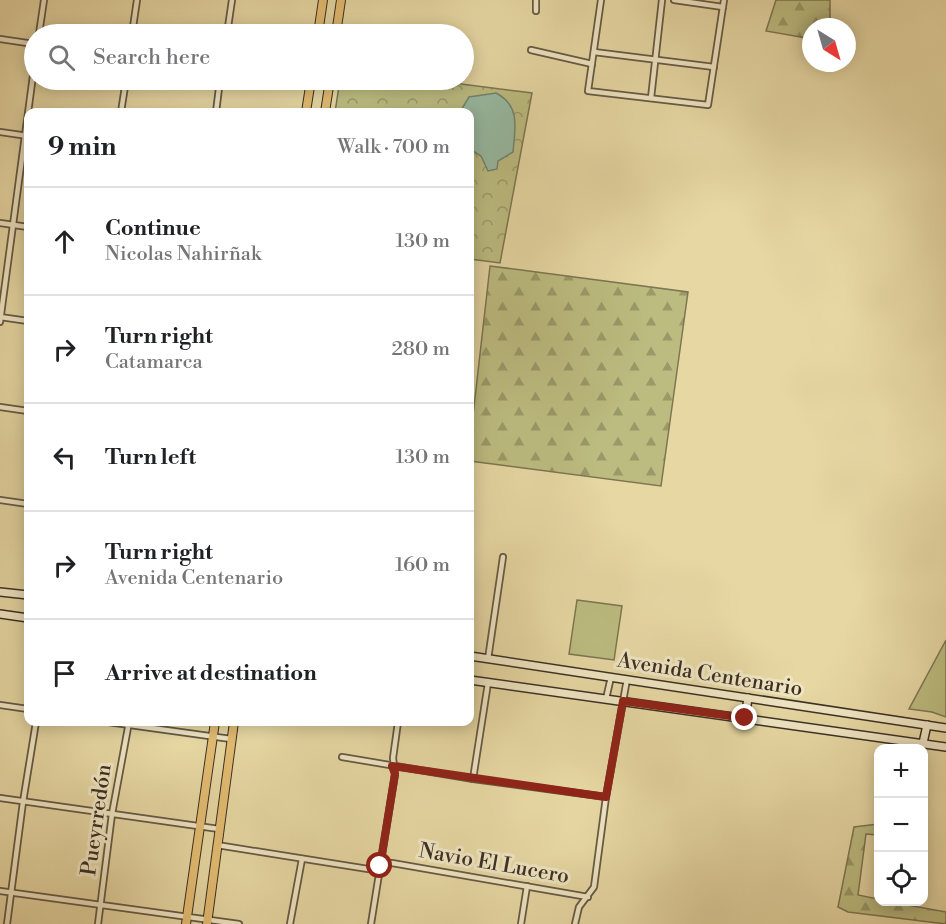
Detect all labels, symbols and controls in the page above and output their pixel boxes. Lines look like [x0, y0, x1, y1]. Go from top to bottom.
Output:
north arrow [802, 18, 856, 72]
search box [24, 24, 474, 90]
icon: search [45, 41, 78, 74]
text: Search here [93, 44, 210, 71]
text: 9 min [48, 131, 116, 163]
text: Walk · 700 m [337, 135, 450, 160]
text: Continue [105, 215, 201, 242]
icon: ahead [48, 225, 81, 258]
text: 130 m [395, 229, 450, 254]
text: Nicolas Nahirñak [105, 242, 261, 267]
text: Turn right [105, 323, 213, 350]
icon: right [48, 333, 81, 366]
text: 280 m [391, 337, 450, 362]
text: Catamarca [105, 350, 203, 375]
icon: left [48, 441, 81, 474]
text: Turn left [105, 444, 196, 471]
text: 130 m [395, 445, 450, 470]
text: Turn right [105, 539, 213, 566]
icon: right [48, 549, 81, 582]
text: 160 m [395, 553, 450, 578]
text: Avenida Centenario [105, 566, 283, 591]
street label: Avenida Centenario [615, 647, 805, 702]
icon: arrive [48, 657, 81, 690]
text: Arrive at destination [105, 660, 317, 687]
route end [731, 704, 757, 730]
map controls [874, 744, 928, 906]
button: + [874, 744, 928, 798]
street label: Pueyrredón [76, 762, 118, 878]
button: − [874, 798, 928, 852]
street label: Navio El Lucero [417, 838, 571, 890]
route start [366, 852, 392, 878]
button: locate [874, 852, 928, 906]

